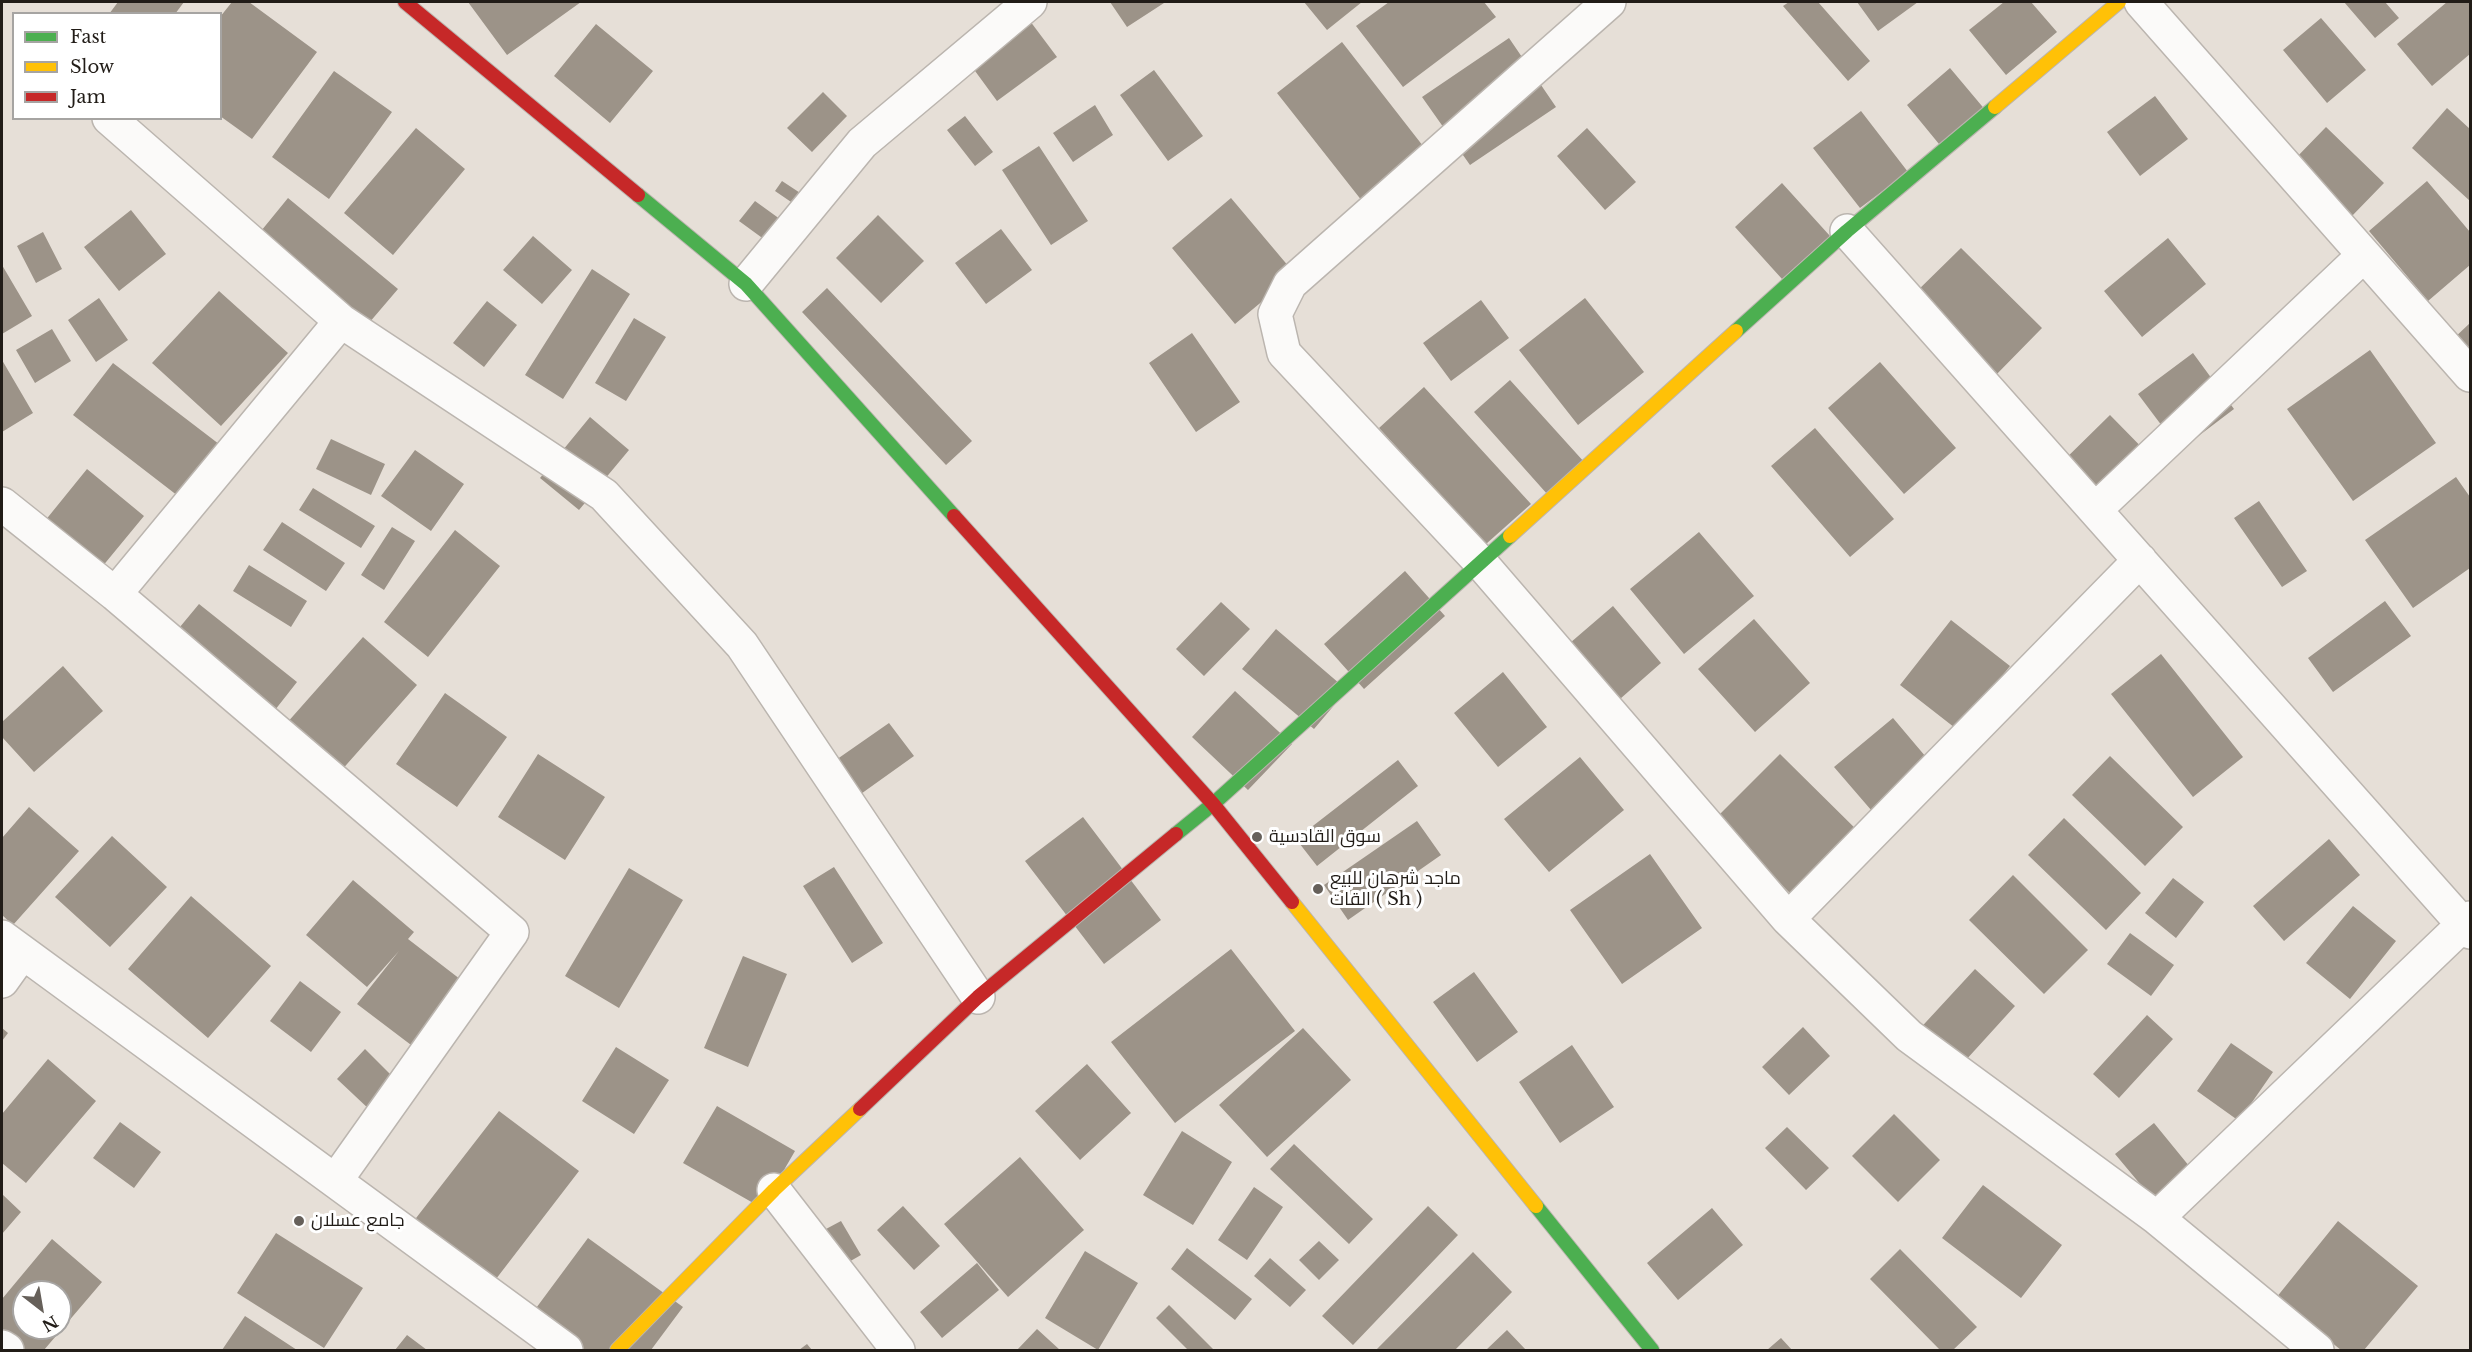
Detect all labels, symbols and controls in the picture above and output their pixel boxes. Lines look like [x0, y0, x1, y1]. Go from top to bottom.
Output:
legend [12, 12, 222, 120]
text: Fast [70, 26, 106, 48]
text: Slow [70, 56, 114, 78]
text: Jam [70, 86, 106, 108]
place label: سوق القادسية [1269, 826, 1381, 848]
marker: سوق القادسية [1250, 830, 1264, 844]
place label: ماجد شرهان للبيع القات ( Sh ) [1330, 868, 1461, 910]
marker: ماجد شرهان للبيع القات ( Sh ) [1311, 882, 1325, 896]
place label: جامع عسلان [311, 1210, 405, 1232]
marker: جامع عسلان [292, 1214, 306, 1228]
north arrow [12, 1280, 72, 1340]
text: N [39, 1311, 62, 1336]

